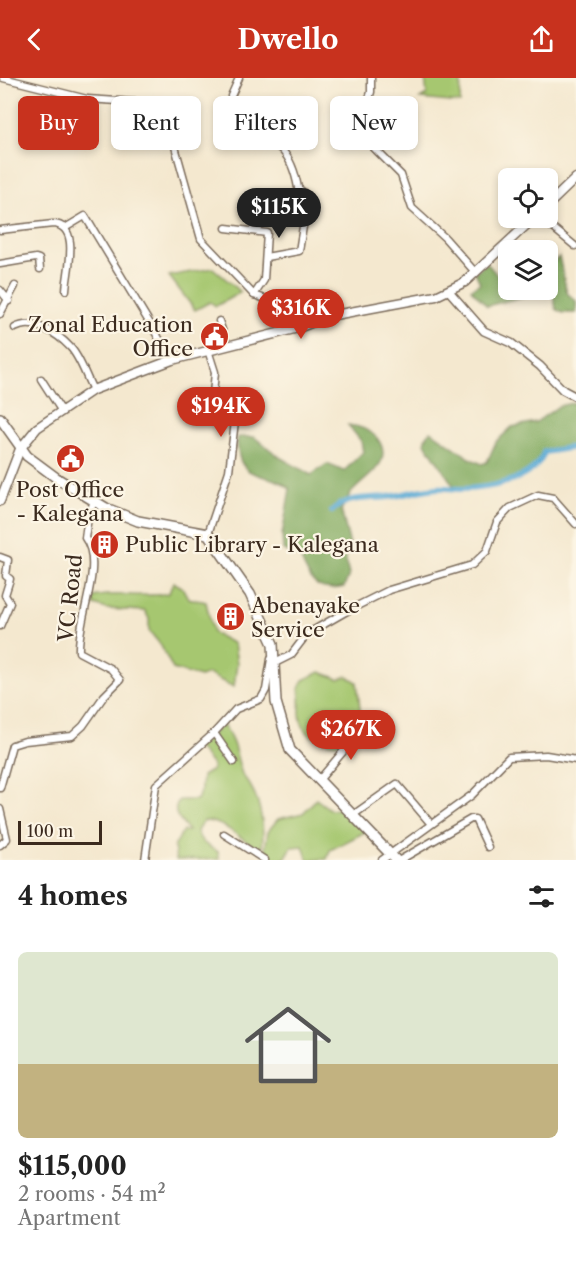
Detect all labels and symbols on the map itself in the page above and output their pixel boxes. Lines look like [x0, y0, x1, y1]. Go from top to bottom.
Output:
pin: $115K [237, 188, 321, 239]
pin: $316K [259, 289, 343, 340]
place label: Zonal Education Office [28, 312, 193, 361]
public building icon: Zonal Education Office [198, 320, 230, 352]
pin: $194K [179, 387, 263, 438]
public building icon: Post Office - Kalegana [54, 442, 86, 474]
place label: Post Office - Kalegana [16, 477, 124, 526]
building icon: Public Library - Kalegana [88, 528, 120, 560]
place label: Public Library - Kalegana [125, 532, 380, 557]
street label: VC Road [53, 553, 87, 644]
place label: Abenayake Service [250, 593, 360, 642]
building icon: Abenayake Service [214, 601, 246, 633]
pin: $267K [309, 710, 393, 761]
scale bar [18, 818, 102, 846]

